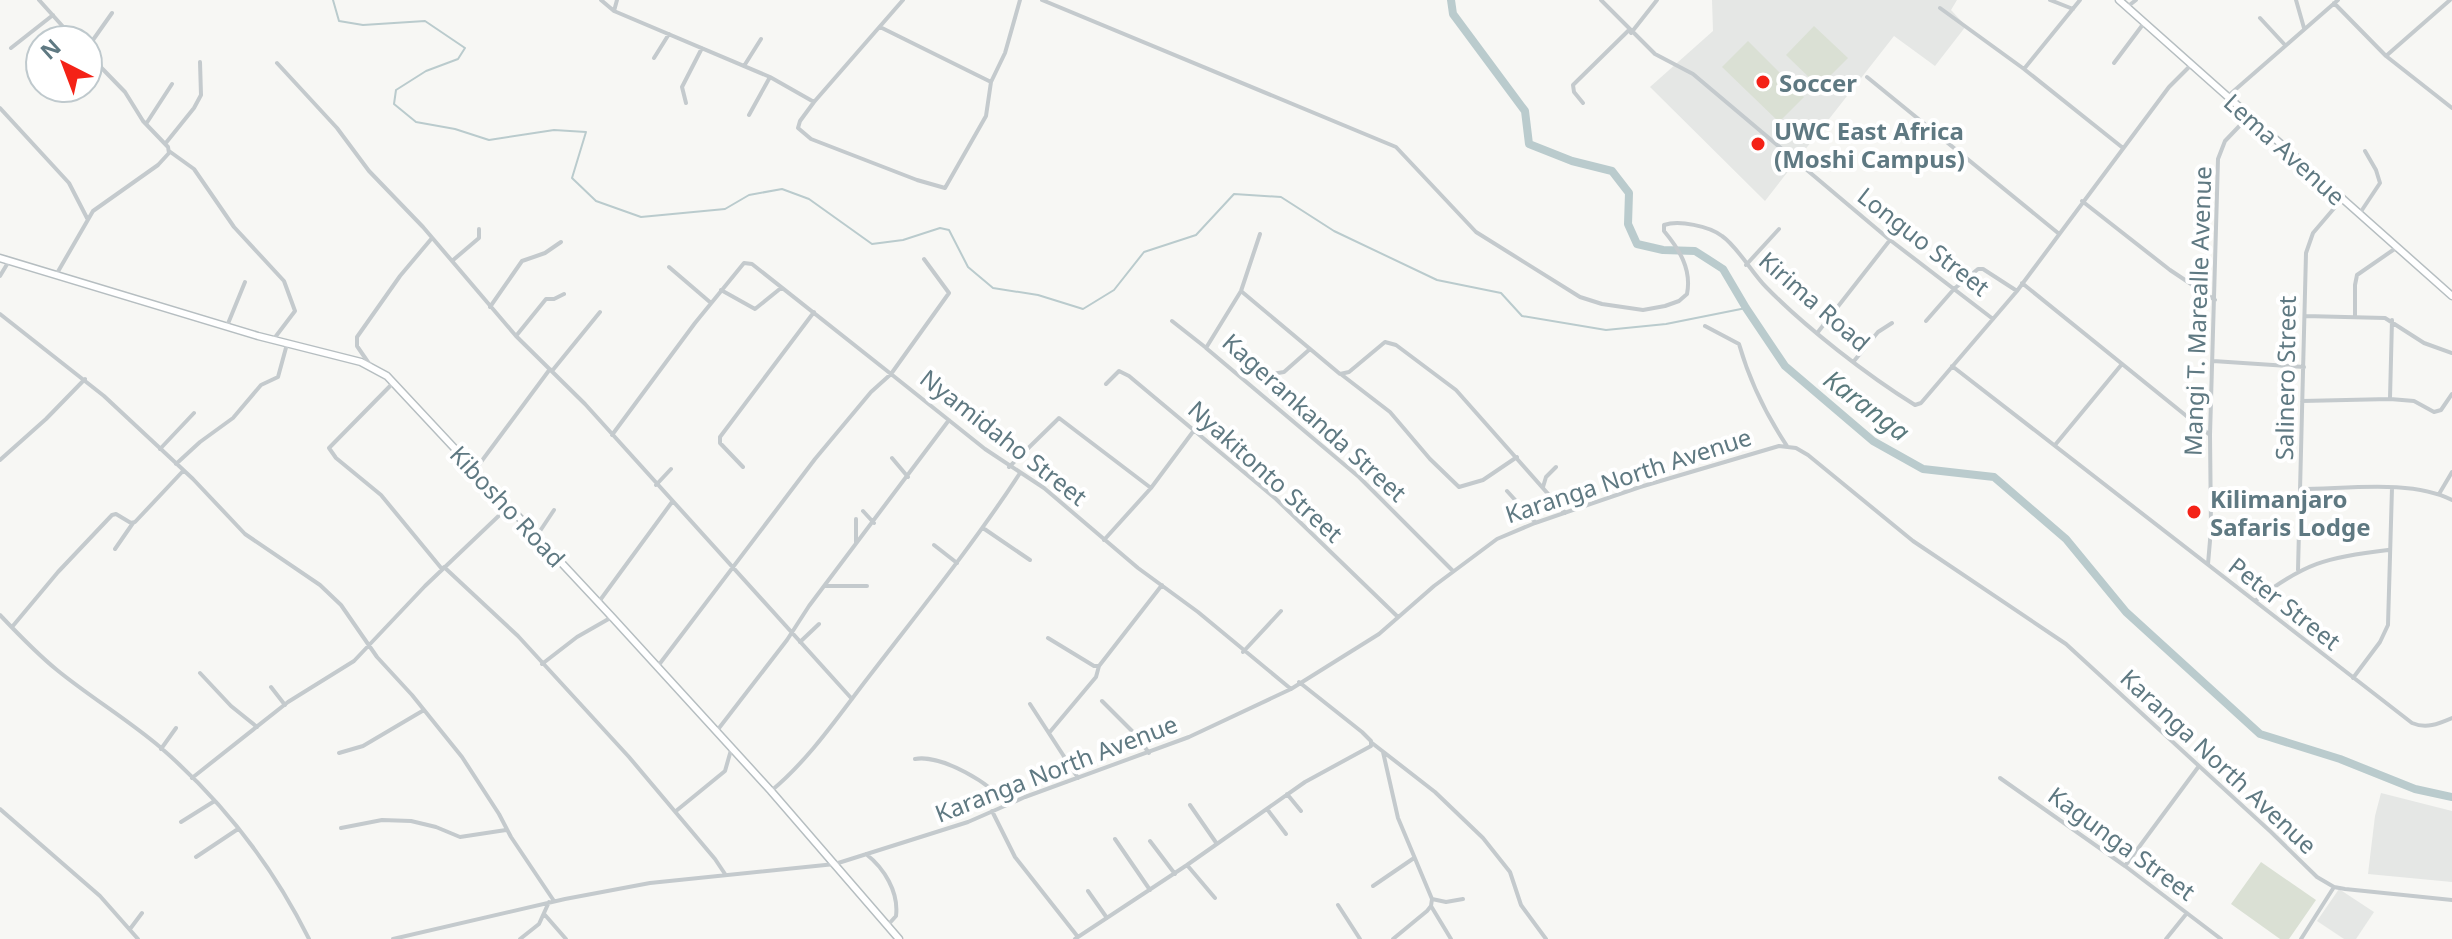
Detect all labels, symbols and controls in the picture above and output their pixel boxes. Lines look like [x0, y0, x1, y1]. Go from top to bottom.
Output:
north arrow [24, 24, 104, 104]
text: N [33, 31, 67, 66]
place label: Soccer [1779, 66, 1857, 99]
marker: Soccer [1754, 73, 1772, 91]
street label: Lema Avenue [2217, 86, 2353, 212]
place label: UWC East Africa (Moshi Campus) [1774, 114, 1965, 175]
marker: UWC East Africa (Moshi Campus) [1749, 135, 1767, 153]
street label: Mangi T. Marealle Avenue [2175, 166, 2219, 456]
street label: Longuo Street [1851, 179, 1997, 303]
street label: Kirima Road [1752, 244, 1878, 358]
street label: Salinero Street [2267, 295, 2303, 461]
street label: Kagerankanda Street [1216, 325, 1414, 509]
street label: Nyamidaho Street [914, 361, 1095, 513]
water label: Karanga [1817, 361, 1917, 449]
street label: Nyakitonto Street [1182, 393, 1351, 550]
street label: Karanga North Avenue [1501, 420, 1755, 530]
street label: Kibosho Road [443, 438, 573, 574]
place label: Kilimanjaro Safaris Lodge [2210, 482, 2371, 543]
marker: Kilimanjaro Safaris Lodge [2185, 503, 2203, 521]
street label: Peter Street [2222, 549, 2348, 657]
street label: Karanga North Avenue [2114, 661, 2324, 861]
street label: Karanga North Avenue [930, 707, 1182, 829]
street label: Kagunga Street [2042, 778, 2202, 908]

